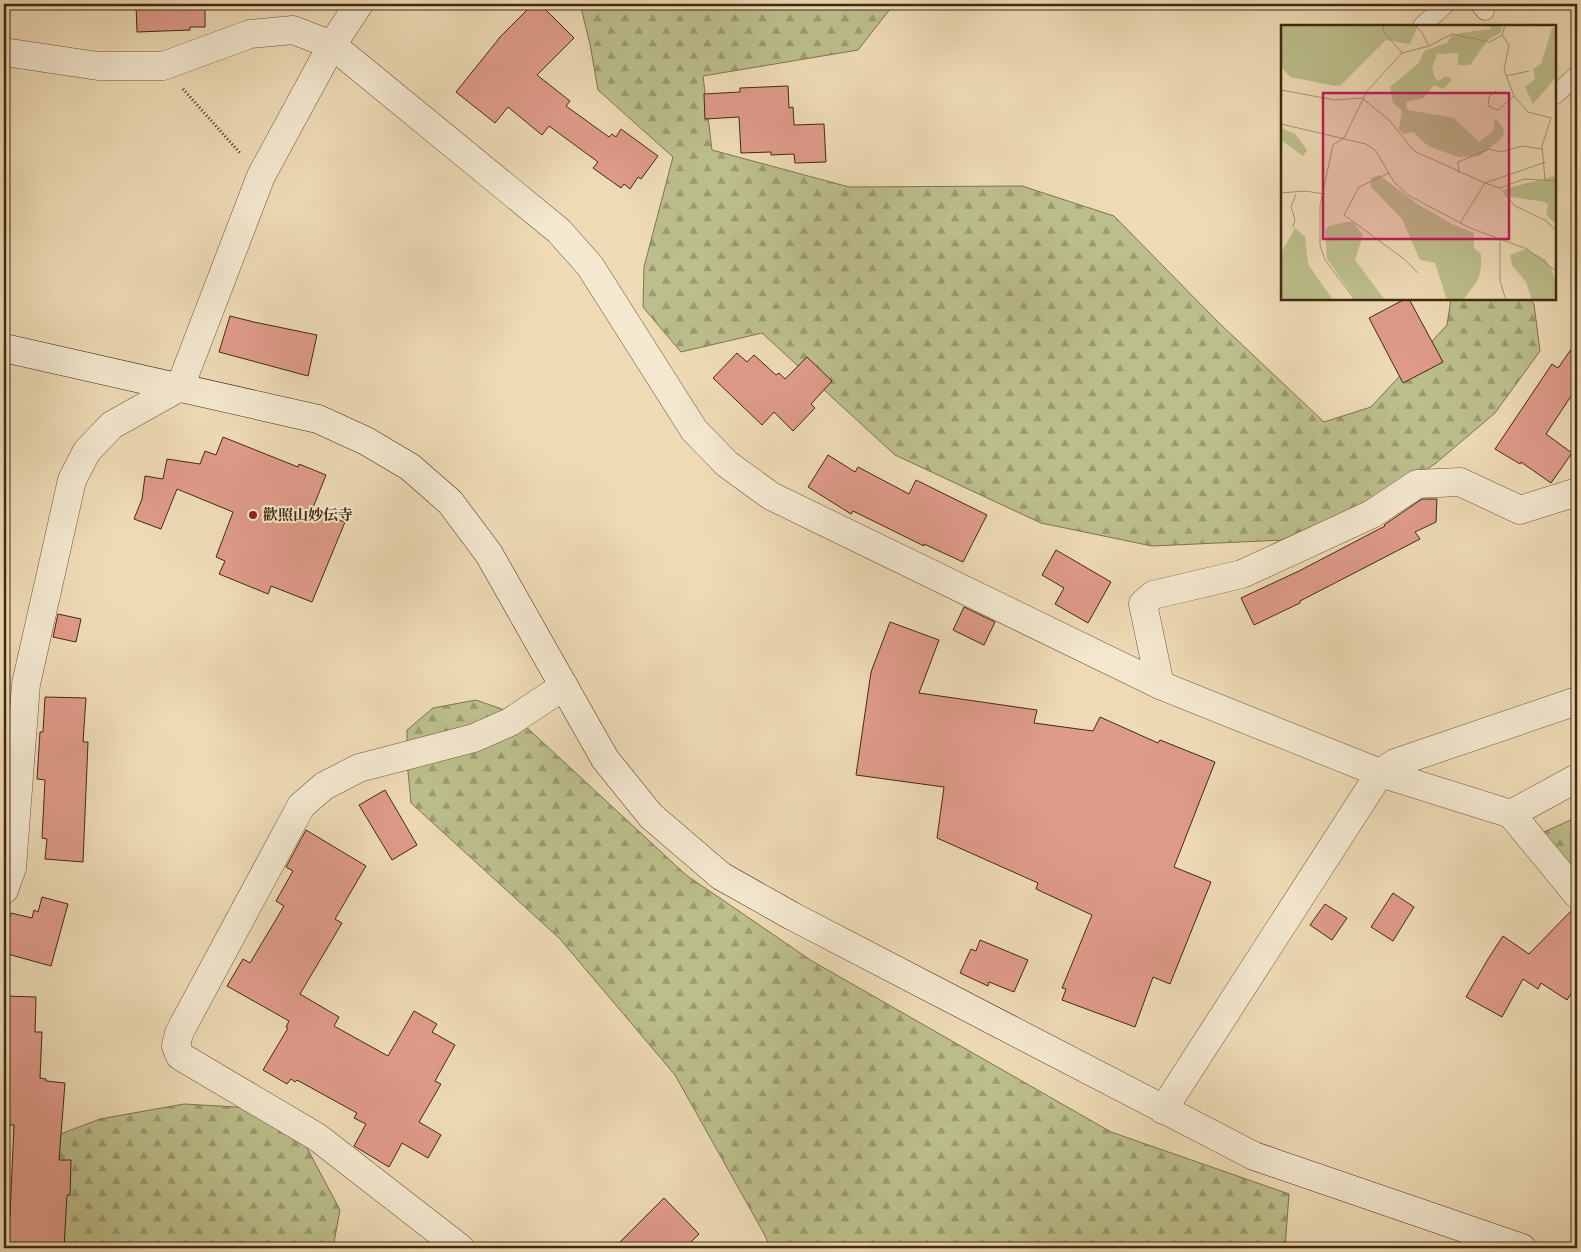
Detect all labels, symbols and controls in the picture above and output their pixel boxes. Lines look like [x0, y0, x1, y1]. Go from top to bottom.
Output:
inset map [1281, 25, 1556, 300]
place label: 歡照山妙伝寺 [263, 506, 353, 527]
marker: 歡照山妙伝寺 [247, 509, 259, 521]

